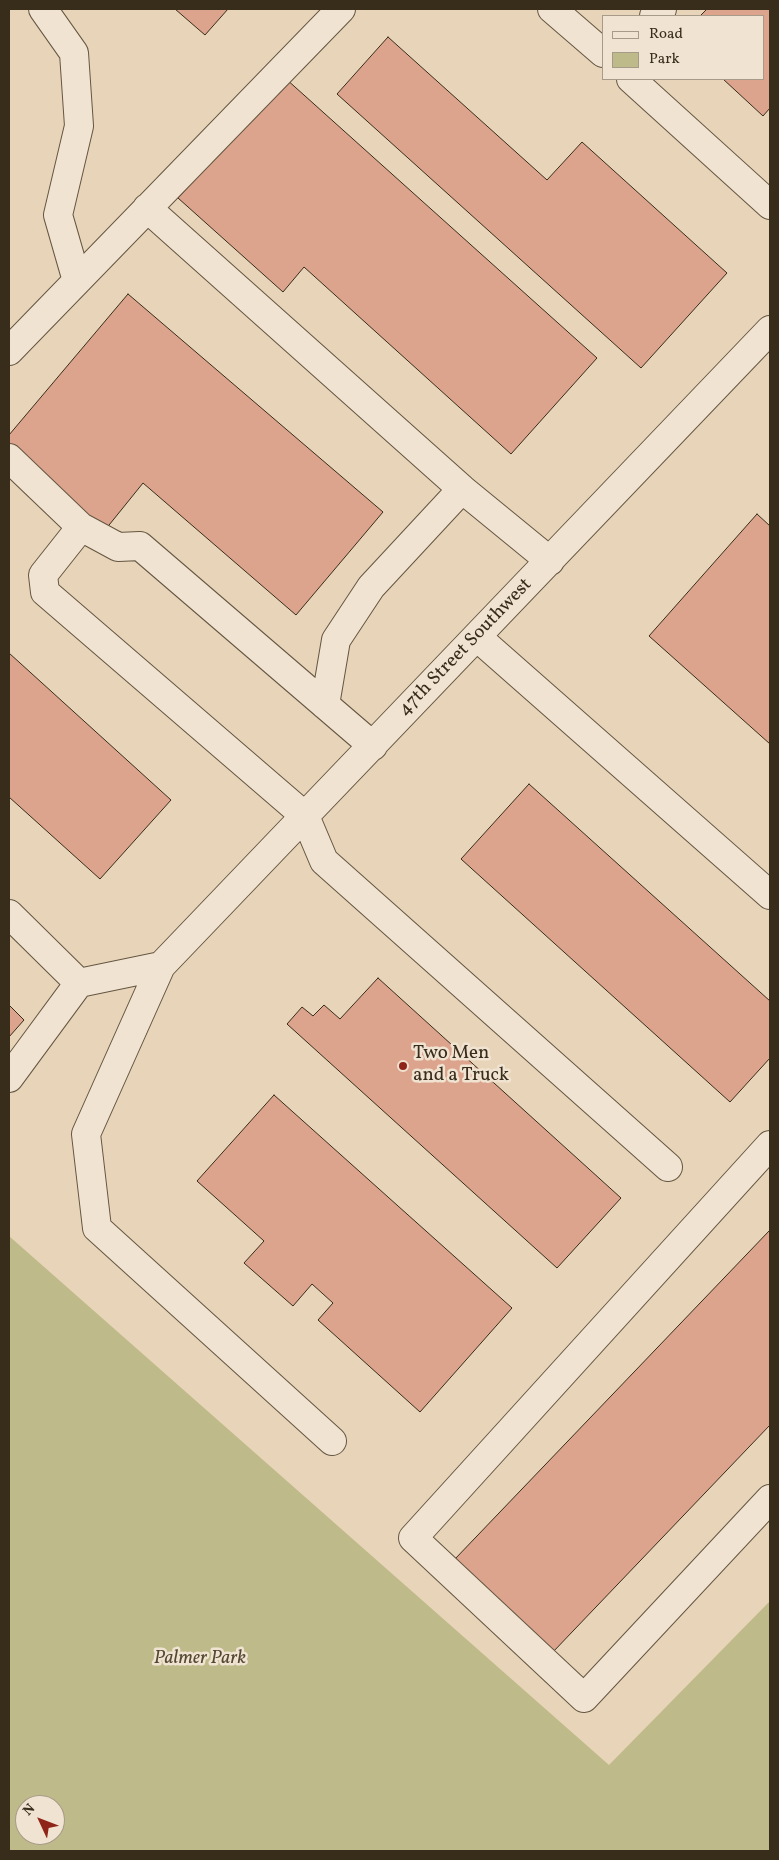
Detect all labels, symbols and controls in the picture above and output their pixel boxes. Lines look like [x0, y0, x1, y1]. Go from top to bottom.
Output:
legend [602, 15, 764, 80]
text: Road [649, 24, 683, 45]
text: Park [649, 49, 680, 70]
street label: 47th Street Southwest [394, 574, 538, 722]
place label: Two Men and a Truck [413, 1044, 509, 1088]
marker: Two Men and a Truck [397, 1060, 409, 1072]
park label: Palmer Park [154, 1649, 246, 1671]
north arrow [15, 1795, 65, 1845]
text: N [19, 1800, 40, 1820]

